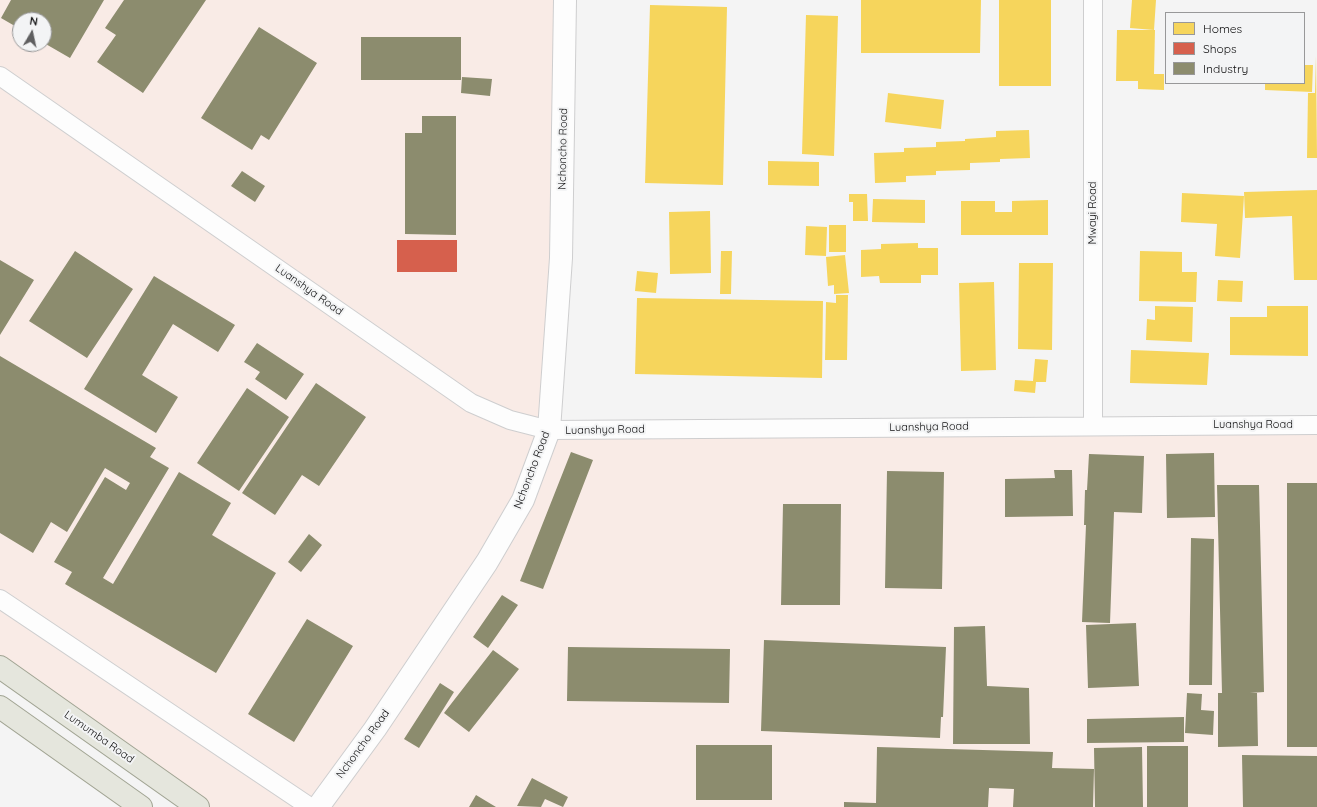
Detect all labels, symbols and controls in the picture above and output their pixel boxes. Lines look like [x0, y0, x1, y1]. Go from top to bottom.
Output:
north arrow [12, 12, 52, 52]
legend [1165, 12, 1305, 84]
text: N [29, 14, 39, 29]
text: Homes [1203, 21, 1242, 36]
text: Shops [1203, 41, 1237, 56]
text: Industry [1203, 61, 1248, 76]
street label: Nchoncho Road [556, 108, 570, 190]
street label: Mwayi Road [1086, 182, 1100, 244]
street label: Luanshya Road [273, 262, 345, 318]
street label: Luanshya Road [1213, 418, 1293, 432]
street label: Luanshya Road [889, 420, 969, 434]
street label: Luanshya Road [565, 423, 645, 437]
street label: Nchoncho Road [511, 429, 553, 511]
street label: Nchoncho Road [334, 707, 392, 781]
street label: Lumumba Road [62, 708, 136, 766]

